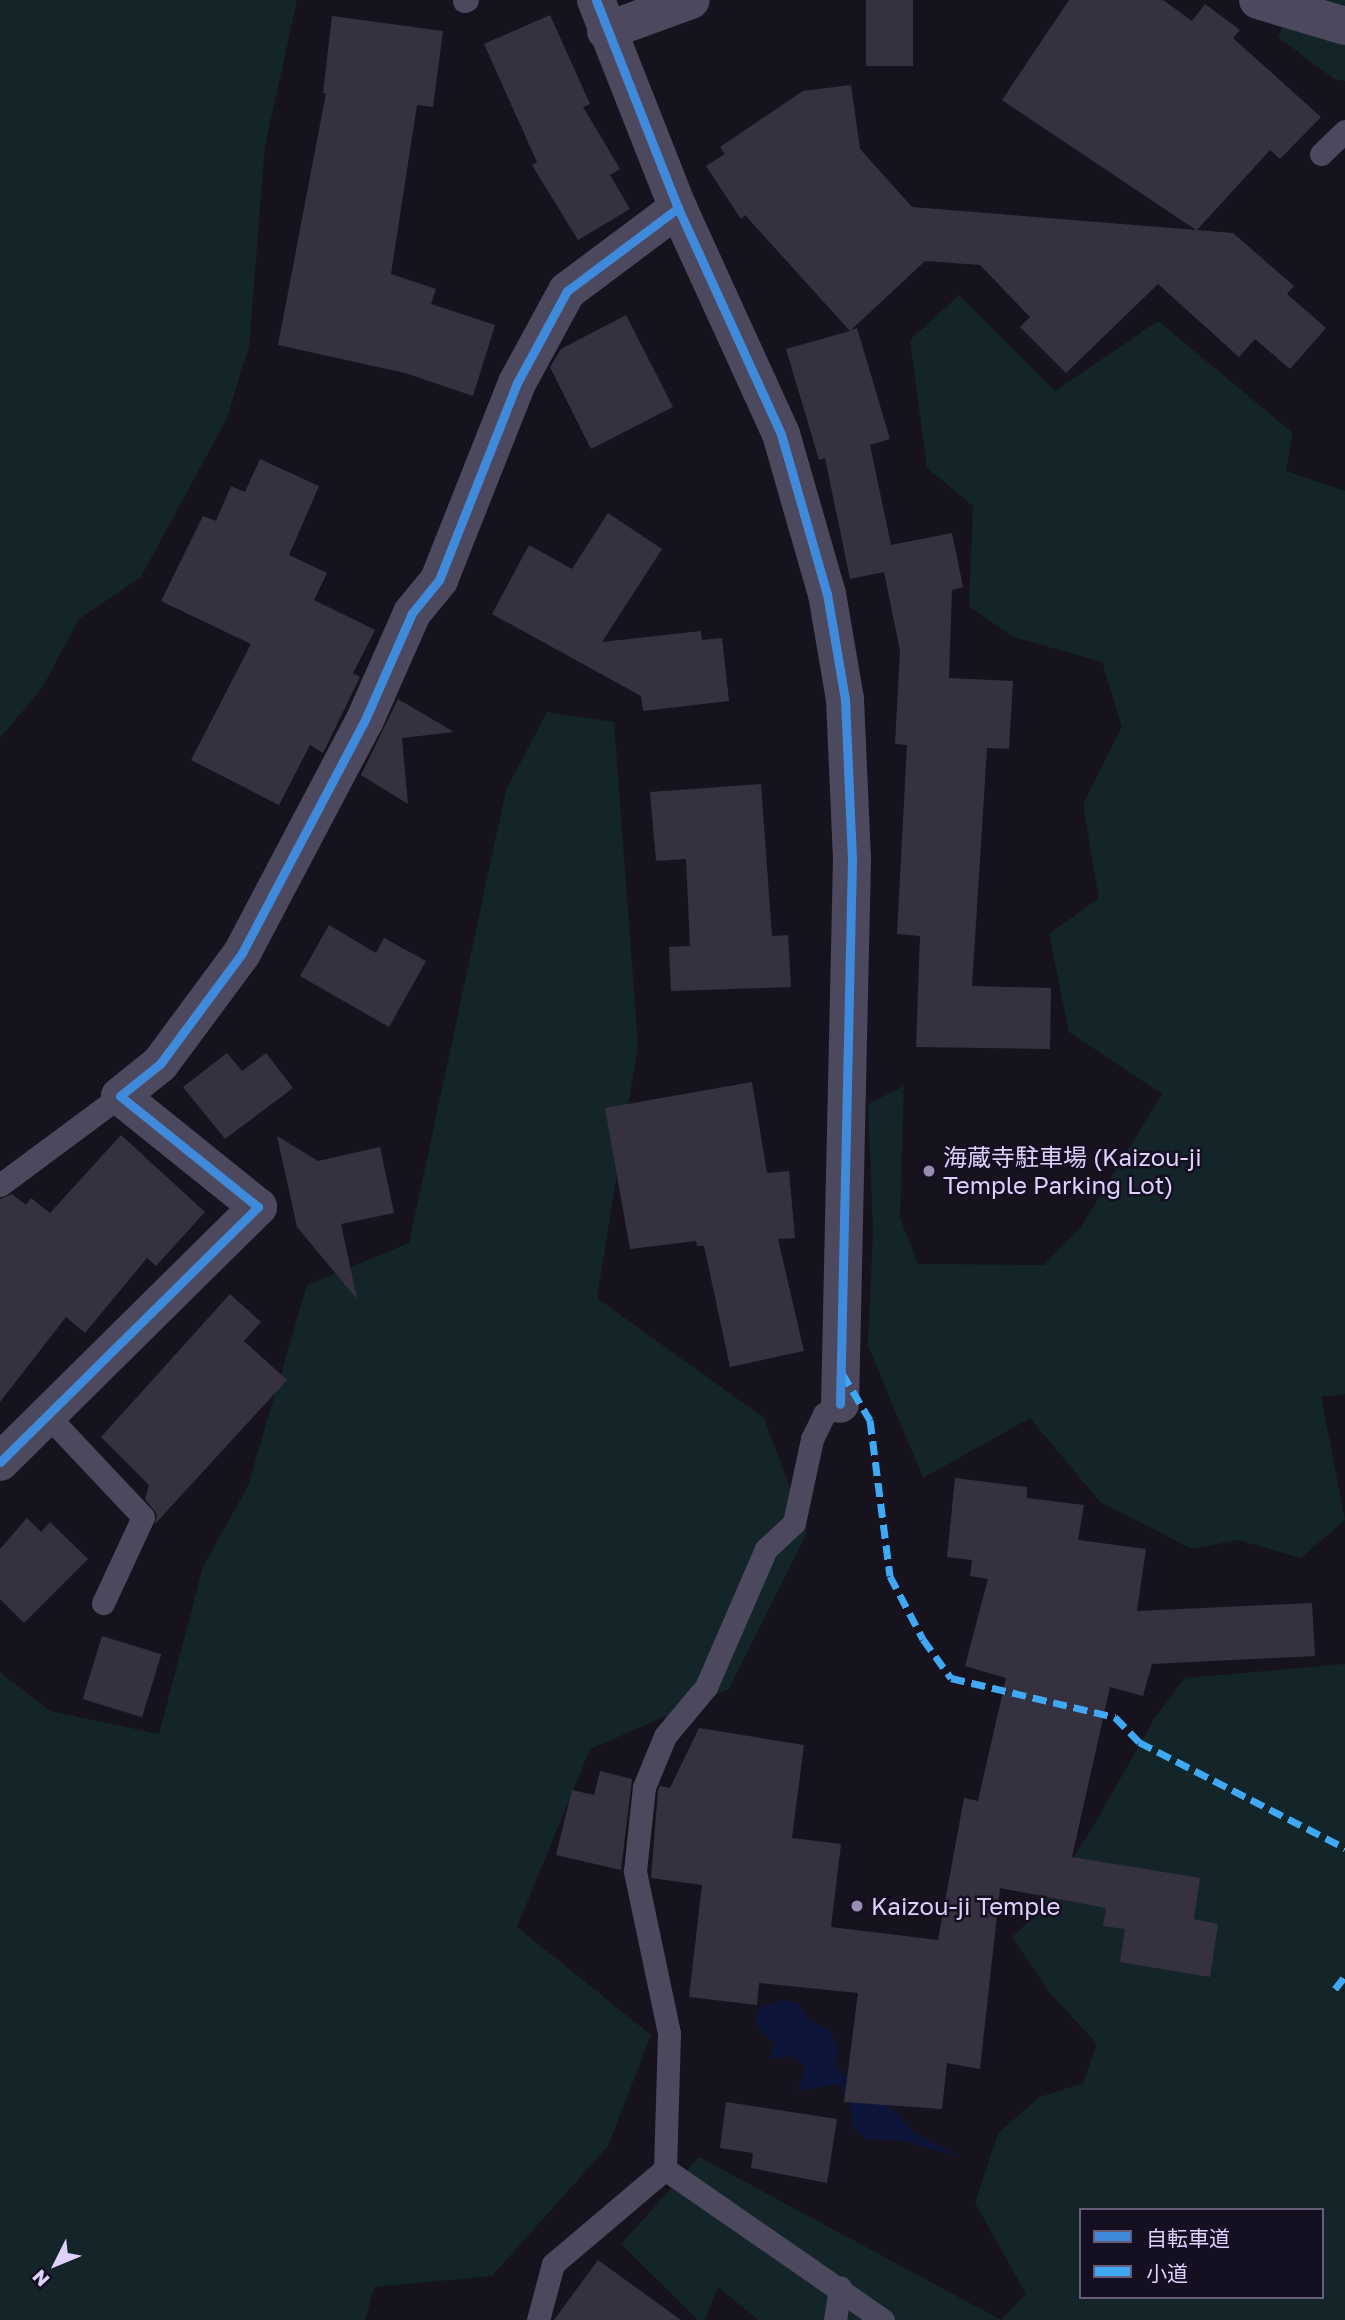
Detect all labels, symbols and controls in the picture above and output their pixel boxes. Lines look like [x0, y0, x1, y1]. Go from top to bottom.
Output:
place label: 海蔵寺駐車場 (Kaizou-ji Temple Parking Lot) [943, 1143, 1202, 1199]
marker: 海蔵寺駐車場 (Kaizou-ji Temple Parking Lot) [921, 1163, 937, 1179]
place label: Kaizou-ji Temple [871, 1892, 1060, 1920]
marker: Kaizou-ji Temple [849, 1898, 865, 1914]
legend [1079, 2208, 1324, 2299]
text: 自転車道 [1146, 2225, 1230, 2251]
north arrow [21, 2229, 91, 2299]
text: 小道 [1146, 2260, 1188, 2286]
text: N [27, 2266, 54, 2292]

